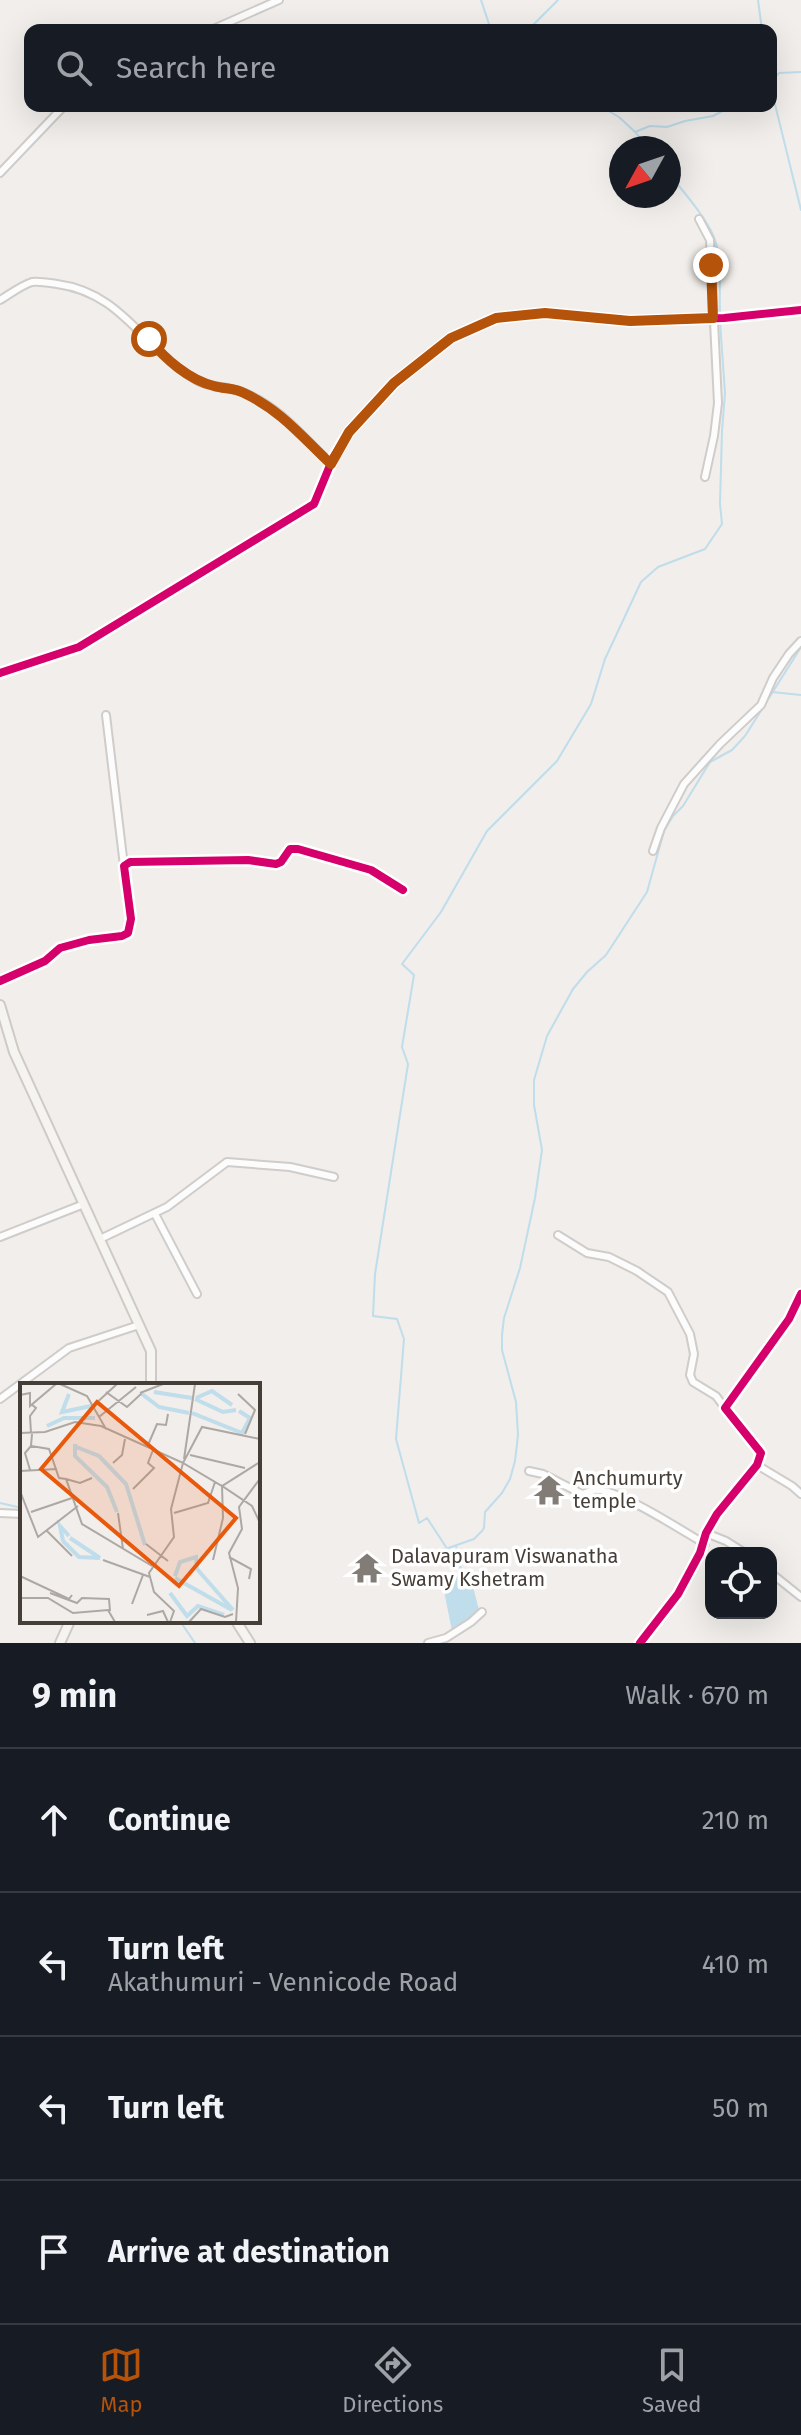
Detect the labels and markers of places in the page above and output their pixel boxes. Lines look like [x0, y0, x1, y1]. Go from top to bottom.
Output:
place label: Anchumurty temple [573, 1466, 683, 1513]
temple icon: Anchumurty temple [532, 1473, 566, 1507]
place label: Dalavapuram Viswanatha Swamy Kshetram [391, 1544, 618, 1591]
temple icon: Dalavapuram Viswanatha Swamy Kshetram [350, 1551, 384, 1585]

